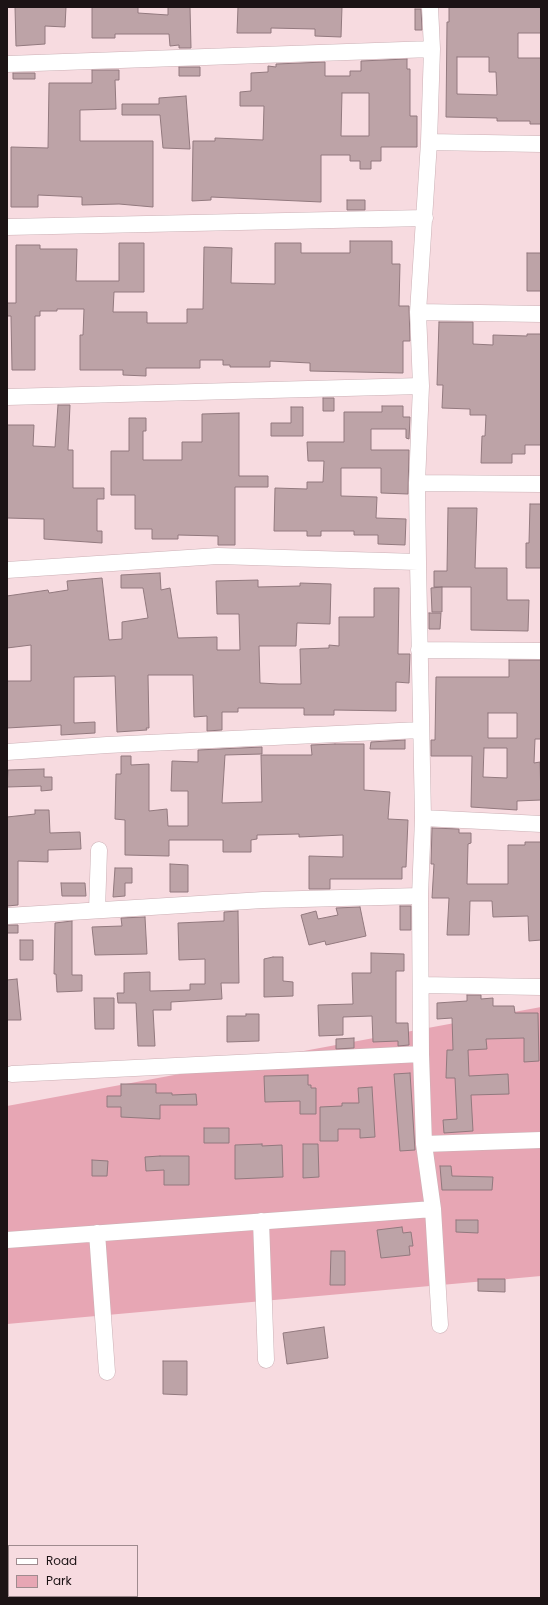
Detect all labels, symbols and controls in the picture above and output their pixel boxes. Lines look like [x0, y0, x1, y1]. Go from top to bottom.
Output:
legend [8, 1545, 138, 1597]
text: Road [46, 1552, 77, 1569]
text: Park [46, 1572, 72, 1589]

